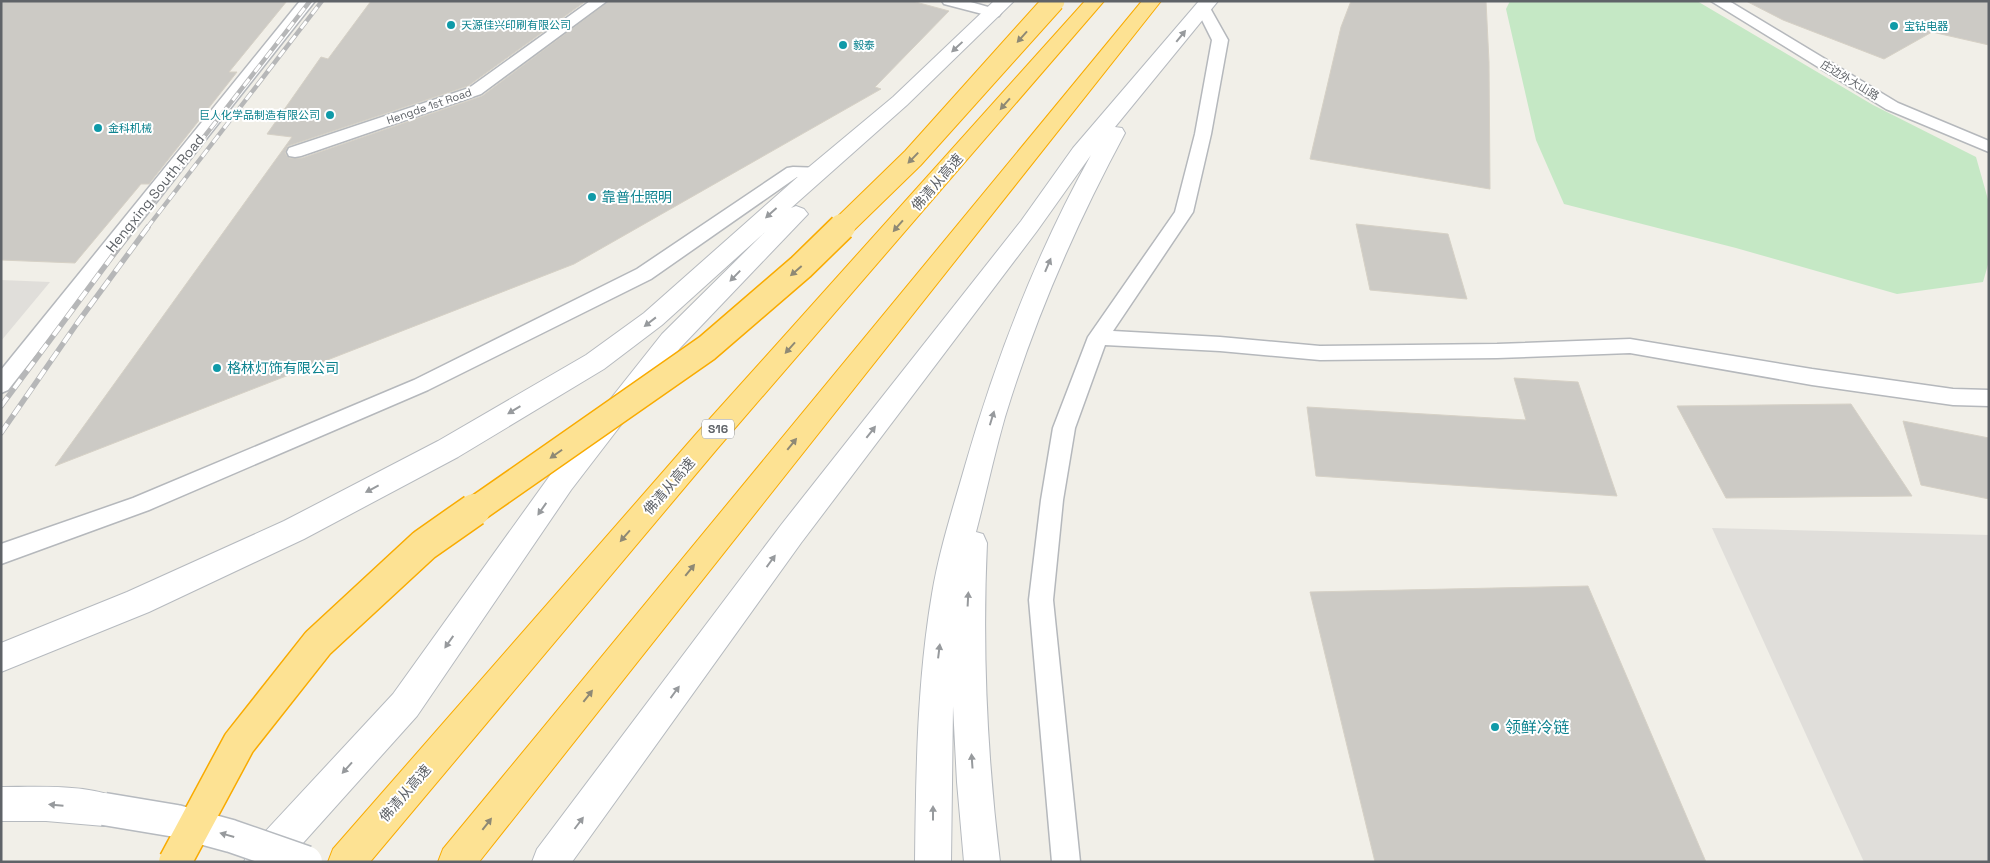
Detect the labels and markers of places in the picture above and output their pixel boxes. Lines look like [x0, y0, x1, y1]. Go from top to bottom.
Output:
place label: 天源佳兴印刷有限公司 [461, 18, 571, 32]
marker: 天源佳兴印刷有限公司 [445, 19, 457, 31]
place label: 宝钻电器 [1904, 19, 1948, 33]
marker: 宝钻电器 [1888, 20, 1900, 32]
place label: 毅泰 [853, 38, 875, 52]
marker: 毅泰 [837, 39, 849, 51]
place label: 巨人化学品制造有限公司 [199, 108, 320, 122]
marker: 巨人化学品制造有限公司 [324, 109, 336, 121]
place label: 金科机械 [108, 121, 152, 135]
marker: 金科机械 [92, 122, 104, 134]
place label: 靠普仕照明 [602, 188, 672, 206]
marker: 靠普仕照明 [586, 191, 598, 203]
place label: 格林灯饰有限公司 [227, 359, 339, 377]
marker: 格林灯饰有限公司 [211, 362, 223, 374]
place label: 领鲜冷链 [1505, 717, 1569, 738]
marker: 领鲜冷链 [1489, 721, 1501, 733]

